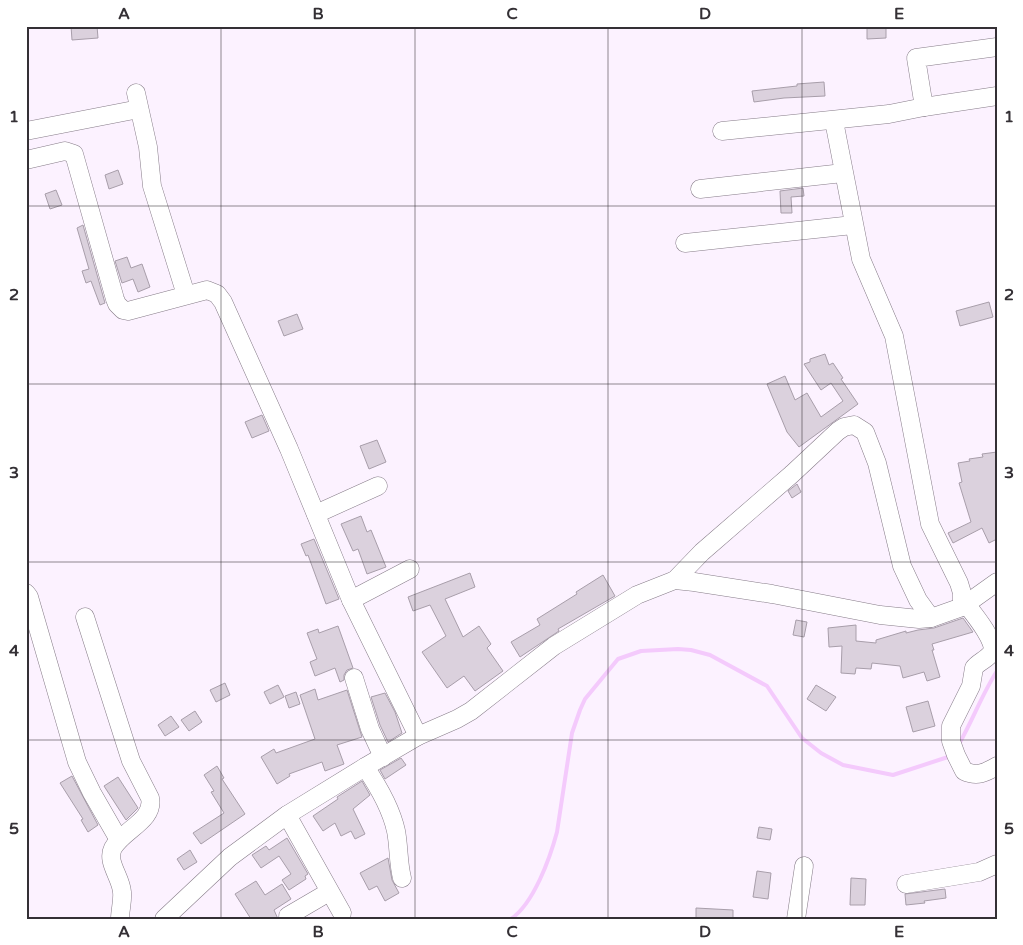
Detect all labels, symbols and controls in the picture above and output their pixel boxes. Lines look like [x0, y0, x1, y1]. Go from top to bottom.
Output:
text: A [118, 4, 130, 24]
text: B [312, 4, 324, 24]
text: C [506, 4, 518, 24]
text: D [699, 4, 711, 24]
text: E [894, 4, 904, 24]
text: 1 [9, 107, 19, 127]
text: 1 [1004, 107, 1014, 127]
text: 2 [9, 285, 19, 305]
text: 2 [1004, 285, 1014, 305]
text: 3 [9, 463, 19, 483]
text: 3 [1004, 463, 1014, 483]
text: 4 [9, 641, 19, 661]
text: 4 [1004, 641, 1014, 661]
text: 5 [9, 819, 19, 839]
text: 5 [1004, 819, 1014, 839]
text: A [118, 922, 130, 942]
text: B [312, 922, 324, 942]
text: C [506, 922, 518, 942]
text: D [699, 922, 711, 942]
text: E [894, 922, 904, 942]

